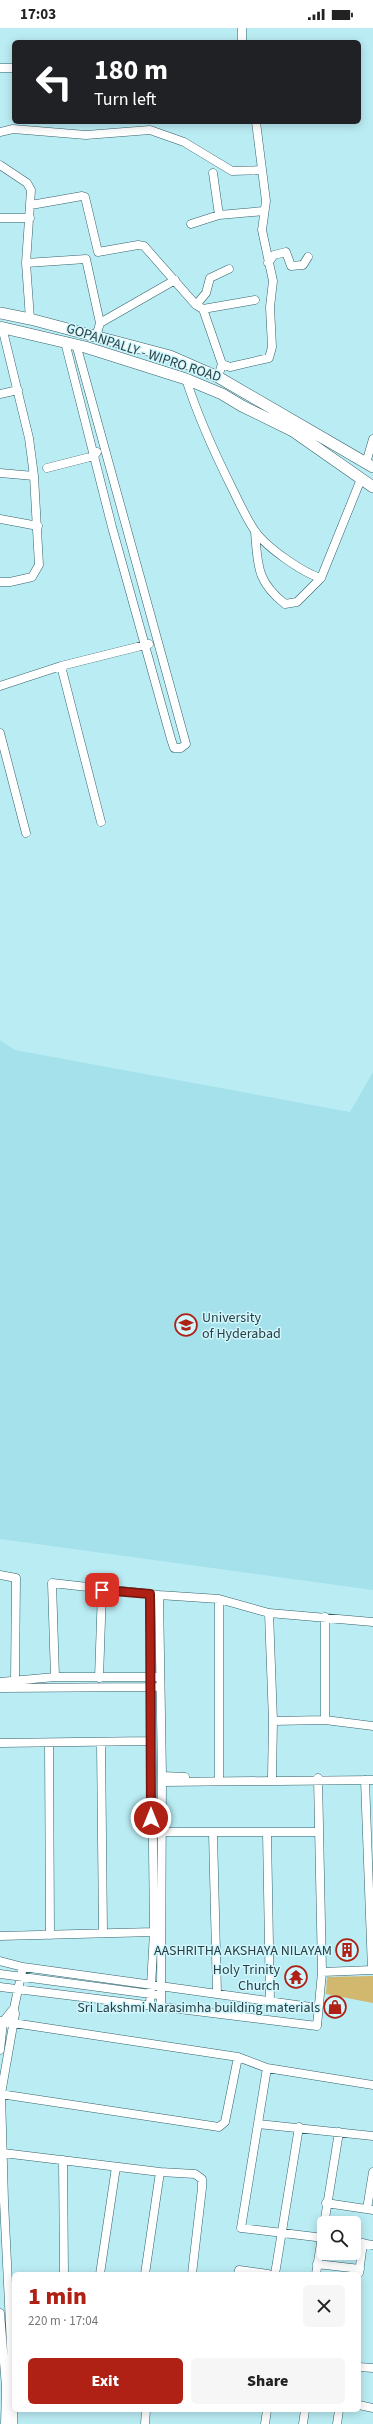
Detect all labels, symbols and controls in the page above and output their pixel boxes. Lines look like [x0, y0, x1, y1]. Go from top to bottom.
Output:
text: 17:03 [20, 4, 56, 25]
text: 180 m [94, 50, 168, 90]
icon: left [28, 56, 80, 108]
text: Turn left [94, 87, 156, 112]
street label: GOPANPALLY - WIPRO ROAD [64, 318, 224, 387]
place label: University of Hyderabad [202, 1308, 281, 1344]
school or university icon: University of Hyderabad [173, 1312, 199, 1338]
pin [85, 1573, 119, 1607]
icon: arrive [91, 1579, 113, 1601]
position arrow [130, 1797, 172, 1839]
building icon: AASHRITHA AKSHAYA NILAYAM [334, 1937, 360, 1963]
place label: AASHRITHA AKSHAYA NILAYAM [154, 1941, 332, 1961]
place label: Holy Trinity Church [213, 1960, 280, 1996]
temple icon: Holy Trinity Church [283, 1964, 309, 1990]
shop icon: Sri Lakshmi Narasimha building materials [322, 1994, 348, 2020]
place label: Sri Lakshmi Narasimha building materials [77, 1998, 320, 2018]
map controls [317, 2216, 361, 2260]
button: search [317, 2216, 361, 2260]
text: 1 min [28, 2279, 87, 2314]
button: close [303, 2285, 345, 2327]
text: 220 m · 17:04 [28, 2312, 98, 2330]
button: Exit [28, 2358, 183, 2404]
button: Share [191, 2358, 345, 2404]

